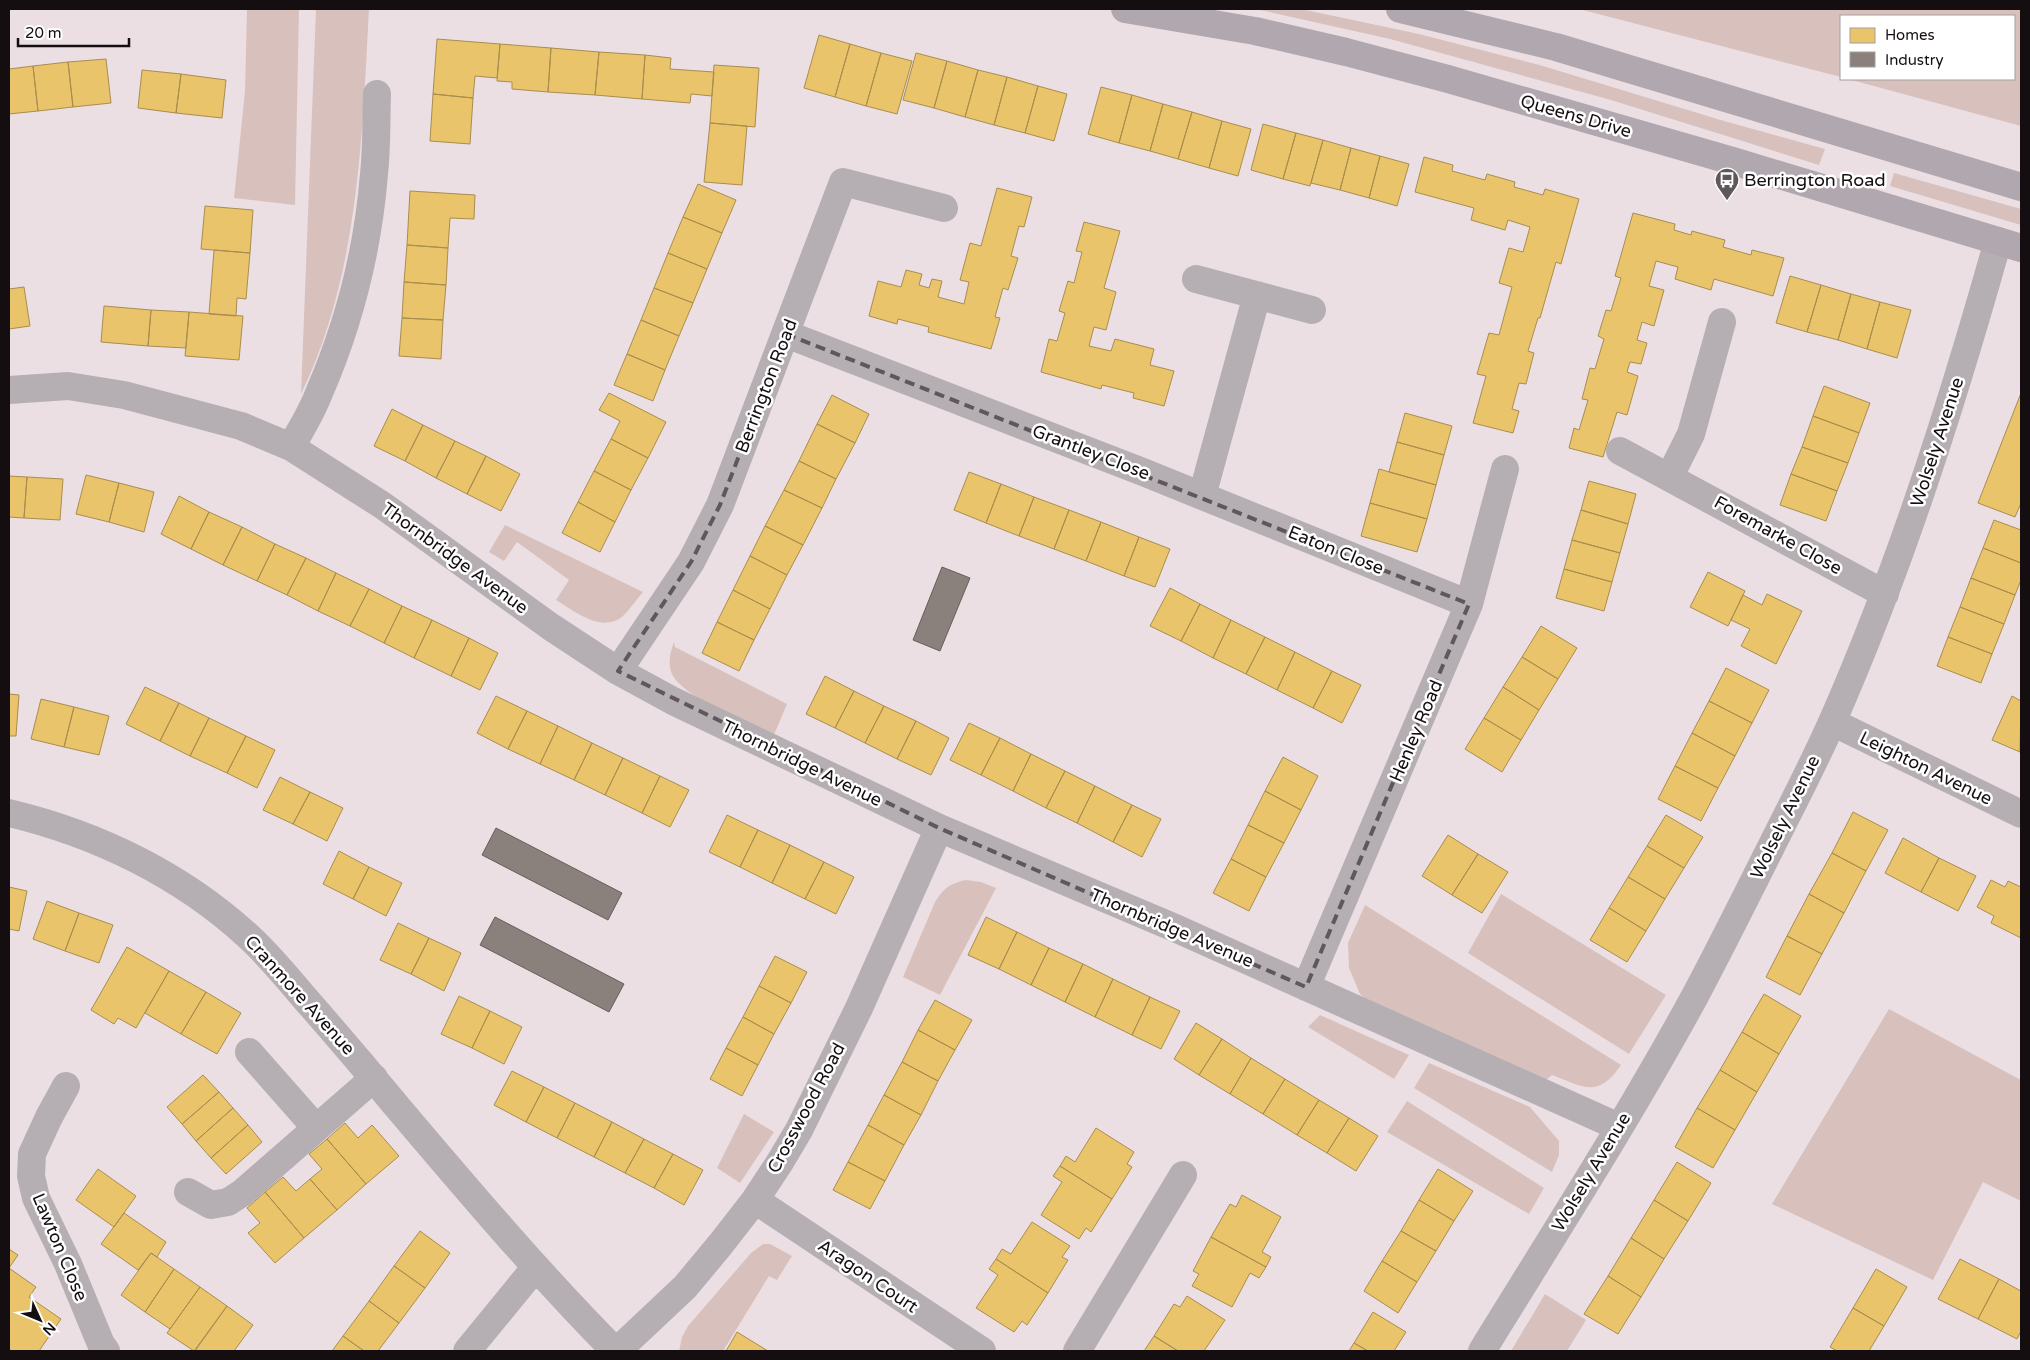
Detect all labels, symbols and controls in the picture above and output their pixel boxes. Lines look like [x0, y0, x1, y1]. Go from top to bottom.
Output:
scale bar [18, 15, 129, 47]
legend [1840, 15, 2015, 80]
text: 20 m [25, 24, 62, 42]
text: Homes [1885, 26, 1935, 44]
text: Industry [1885, 51, 1944, 69]
street label: Queens Drive [1518, 90, 1634, 142]
bus stop icon: Berrington Road [1714, 167, 1740, 201]
place label: Berrington Road [1744, 169, 1886, 191]
street label: Berrington Road [730, 316, 802, 456]
street label: Wolsely Avenue [1906, 374, 1968, 510]
street label: Grantley Close [1029, 420, 1153, 484]
street label: Foremarke Close [1710, 491, 1846, 579]
street label: Thornbridge Avenue [378, 498, 532, 618]
street label: Eaton Close [1285, 521, 1387, 579]
street label: Henley Road [1385, 677, 1447, 785]
street label: Thornbridge Avenue [718, 715, 886, 811]
street label: Leighton Avenue [1856, 726, 1996, 810]
street label: Wolsely Avenue [1746, 752, 1824, 882]
street label: Thornbridge Avenue [1087, 884, 1257, 972]
street label: Cranmore Avenue [240, 931, 360, 1059]
street label: Crosswood Road [762, 1039, 850, 1177]
street label: Wolsely Avenue [1547, 1109, 1635, 1235]
street label: Lawton Close [27, 1190, 93, 1304]
street label: Aragon Court [814, 1234, 922, 1318]
north arrow [15, 1295, 65, 1345]
text: N [39, 1319, 59, 1339]

